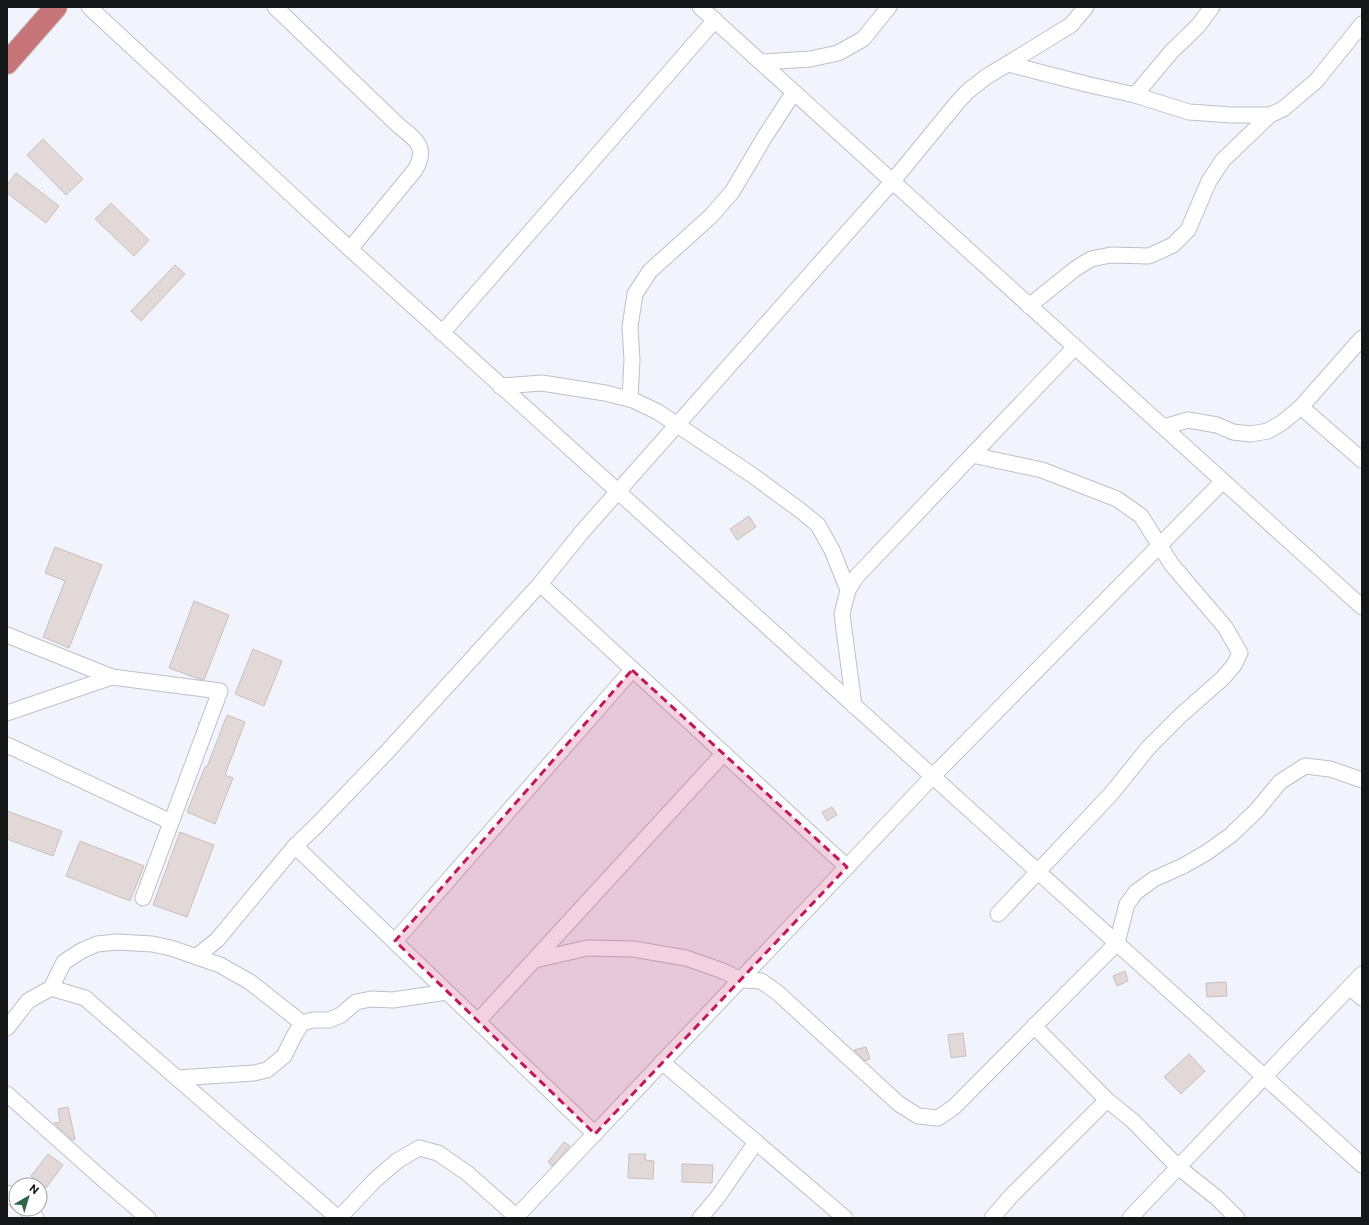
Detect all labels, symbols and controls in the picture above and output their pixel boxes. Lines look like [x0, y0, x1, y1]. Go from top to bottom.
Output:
north arrow [8, 1177, 48, 1217]
text: N [27, 1181, 42, 1196]

